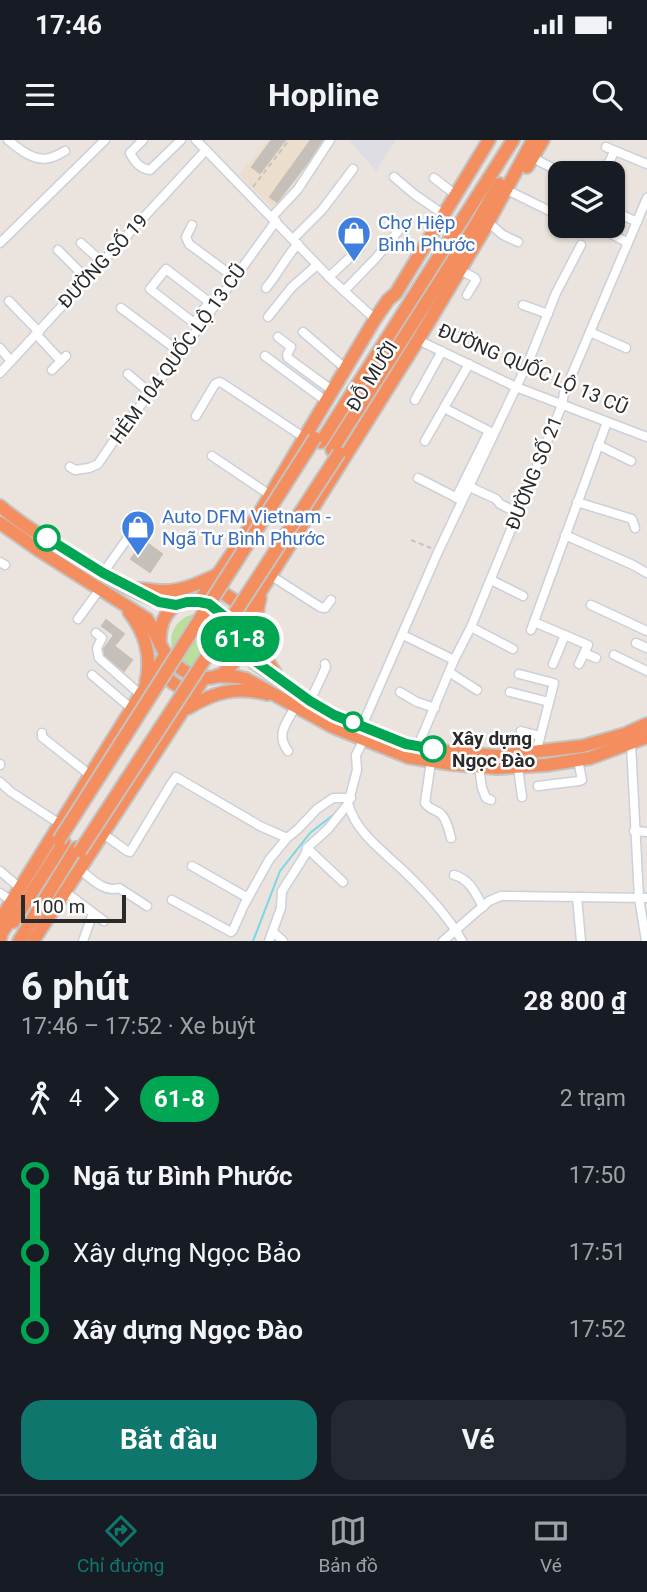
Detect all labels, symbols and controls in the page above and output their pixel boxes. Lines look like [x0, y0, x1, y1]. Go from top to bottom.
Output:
text: 17:46 [35, 10, 102, 40]
icon: menu [21, 76, 59, 114]
text: Hopline [268, 76, 379, 114]
icon: search [588, 76, 626, 114]
map controls [548, 161, 625, 238]
button: layers [548, 161, 625, 238]
street label: ĐƯỜNG SỐ 19 [53, 208, 153, 313]
place label: Chợ Hiệp Bình Phước [378, 211, 475, 256]
shop icon: Chợ Hiệp Bình Phước [335, 214, 373, 263]
street label: HẺM 104 QUỐC LỘ 13 CŨ [104, 259, 251, 448]
street label: ĐƯỜNG QUỐC LỘ 13 CŨ [435, 318, 632, 419]
street label: ĐỖ MƯỜI [341, 337, 403, 415]
street label: ĐƯỜNG SỐ 21 [500, 412, 567, 533]
place label: Auto DFM Vietnam - Ngã Tư Bình Phước [162, 505, 331, 550]
shop icon: Auto DFM Vietnam - Ngã Tư Bình Phước [119, 508, 157, 557]
unlabelled marker [34, 525, 60, 551]
line badge: 61-8 [191, 616, 289, 662]
text: 61-8 [215, 625, 265, 653]
unlabelled marker [343, 712, 363, 732]
place label: Xây dựng Ngọc Đào [452, 727, 535, 772]
marker: Xây dựng Ngọc Đào [420, 736, 446, 762]
scale bar [21, 892, 126, 924]
text: 100 m [32, 895, 85, 918]
text: 6 phút [21, 965, 129, 1009]
text: 28 800 ₫ [523, 986, 626, 1016]
text: 17:46 – 17:52 · Xe buýt [21, 1013, 256, 1040]
icon: walk [21, 1080, 59, 1118]
icon: forward [92, 1080, 130, 1118]
text: 4 [69, 1085, 82, 1112]
text: 61-8 [154, 1085, 205, 1113]
text: 2 trạm [560, 1085, 626, 1112]
text: Ngã tư Bình Phước [73, 1161, 293, 1191]
text: 17:50 [569, 1162, 626, 1189]
text: Xây dựng Ngọc Bảo [73, 1238, 301, 1268]
text: 17:51 [569, 1239, 626, 1266]
text: Xây dựng Ngọc Đào [73, 1315, 303, 1345]
text: 17:52 [569, 1316, 626, 1343]
button: Bắt đầu [21, 1400, 317, 1480]
button: Vé [331, 1400, 626, 1480]
tab: Chỉ đường [77, 1512, 164, 1577]
tab: Bản đồ [318, 1512, 378, 1577]
tab: Vé [532, 1512, 570, 1577]

